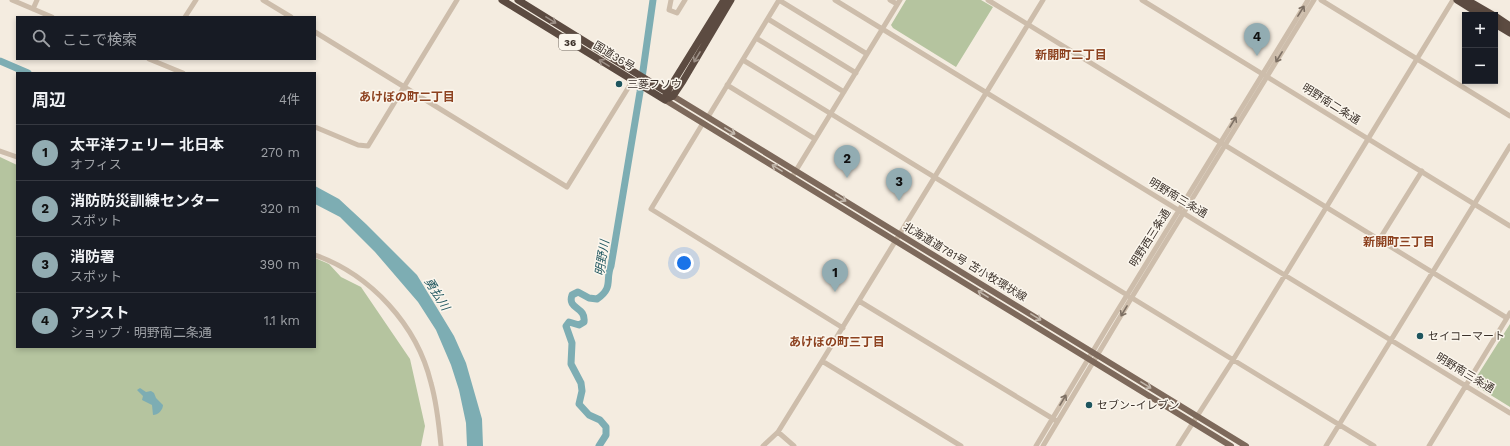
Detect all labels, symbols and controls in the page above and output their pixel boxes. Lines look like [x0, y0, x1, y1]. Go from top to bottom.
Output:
one-way arrow [1297, 5, 1305, 17]
map controls [1462, 12, 1498, 84]
button: + [1462, 12, 1498, 48]
search box [16, 16, 316, 60]
one-way arrow [546, 16, 557, 25]
pin: 4 [1244, 23, 1270, 56]
icon: search [30, 27, 52, 49]
text: ここで検索 [62, 31, 137, 49]
road number: 36 [559, 34, 581, 50]
street label: 国道36号 [591, 39, 637, 73]
district label: 新開町二丁目 [1035, 48, 1107, 62]
button: − [1462, 48, 1498, 84]
one-way arrow [692, 51, 700, 63]
one-way arrow [1275, 51, 1283, 63]
one-way arrow [598, 59, 610, 67]
place label: 三菱フソウ [627, 78, 682, 91]
marker: 三菱フソウ [614, 79, 624, 89]
street label: 明野南二条通 [1300, 81, 1362, 127]
text: 周辺 [32, 90, 66, 110]
district label: あけぼの町二丁目 [359, 90, 455, 104]
text: 4件 [279, 92, 300, 107]
one-way arrow [1229, 116, 1237, 128]
one-way arrow [724, 127, 736, 135]
text: 太平洋フェリー 北日本 [70, 136, 224, 154]
text: 1 [42, 145, 48, 160]
text: 270 m [261, 145, 300, 160]
pin: 2 [834, 145, 860, 178]
text: オフィス [70, 157, 122, 172]
one-way arrow [771, 163, 783, 171]
pin: 3 [886, 168, 912, 201]
street label: 明野南三条通 [1146, 175, 1210, 221]
text: 消防防災訓練センター [70, 192, 220, 210]
one-way arrow [835, 194, 846, 202]
text: 2 [41, 201, 49, 216]
text: 320 m [260, 201, 300, 216]
street label: 明野西三条通 [1127, 207, 1173, 269]
text: スポット [70, 213, 122, 228]
street label: 北海道道781号 苫小牧環状線 [901, 220, 1029, 304]
district label: 新開町三丁目 [1363, 235, 1435, 249]
water label: 明野川 [592, 237, 612, 277]
text: 消防署 [70, 248, 115, 266]
your location [674, 253, 694, 273]
text: 3 [41, 257, 49, 272]
text: 390 m [259, 257, 300, 272]
pin: 1 [822, 259, 848, 292]
text: スポット [70, 269, 122, 284]
water label: 勇払川 [422, 275, 454, 315]
one-way arrow [978, 290, 989, 298]
text: アシスト [70, 304, 129, 322]
one-way arrow [1119, 305, 1127, 317]
text: 4 [41, 313, 49, 328]
text: 1.1 km [264, 313, 300, 328]
one-way arrow [1030, 313, 1041, 321]
text: ショップ · 明野南二条通 [70, 325, 212, 340]
place label: セイコーマート [1428, 330, 1505, 343]
marker: セイコーマート [1415, 331, 1425, 341]
district label: あけぼの町三丁目 [789, 335, 885, 349]
street label: 明野南三条通 [1433, 350, 1497, 396]
one-way arrow [1140, 381, 1151, 389]
one-way arrow [1060, 394, 1068, 406]
place label: セブン-イレブン [1097, 399, 1180, 412]
marker: セブン-イレブン [1084, 400, 1094, 410]

